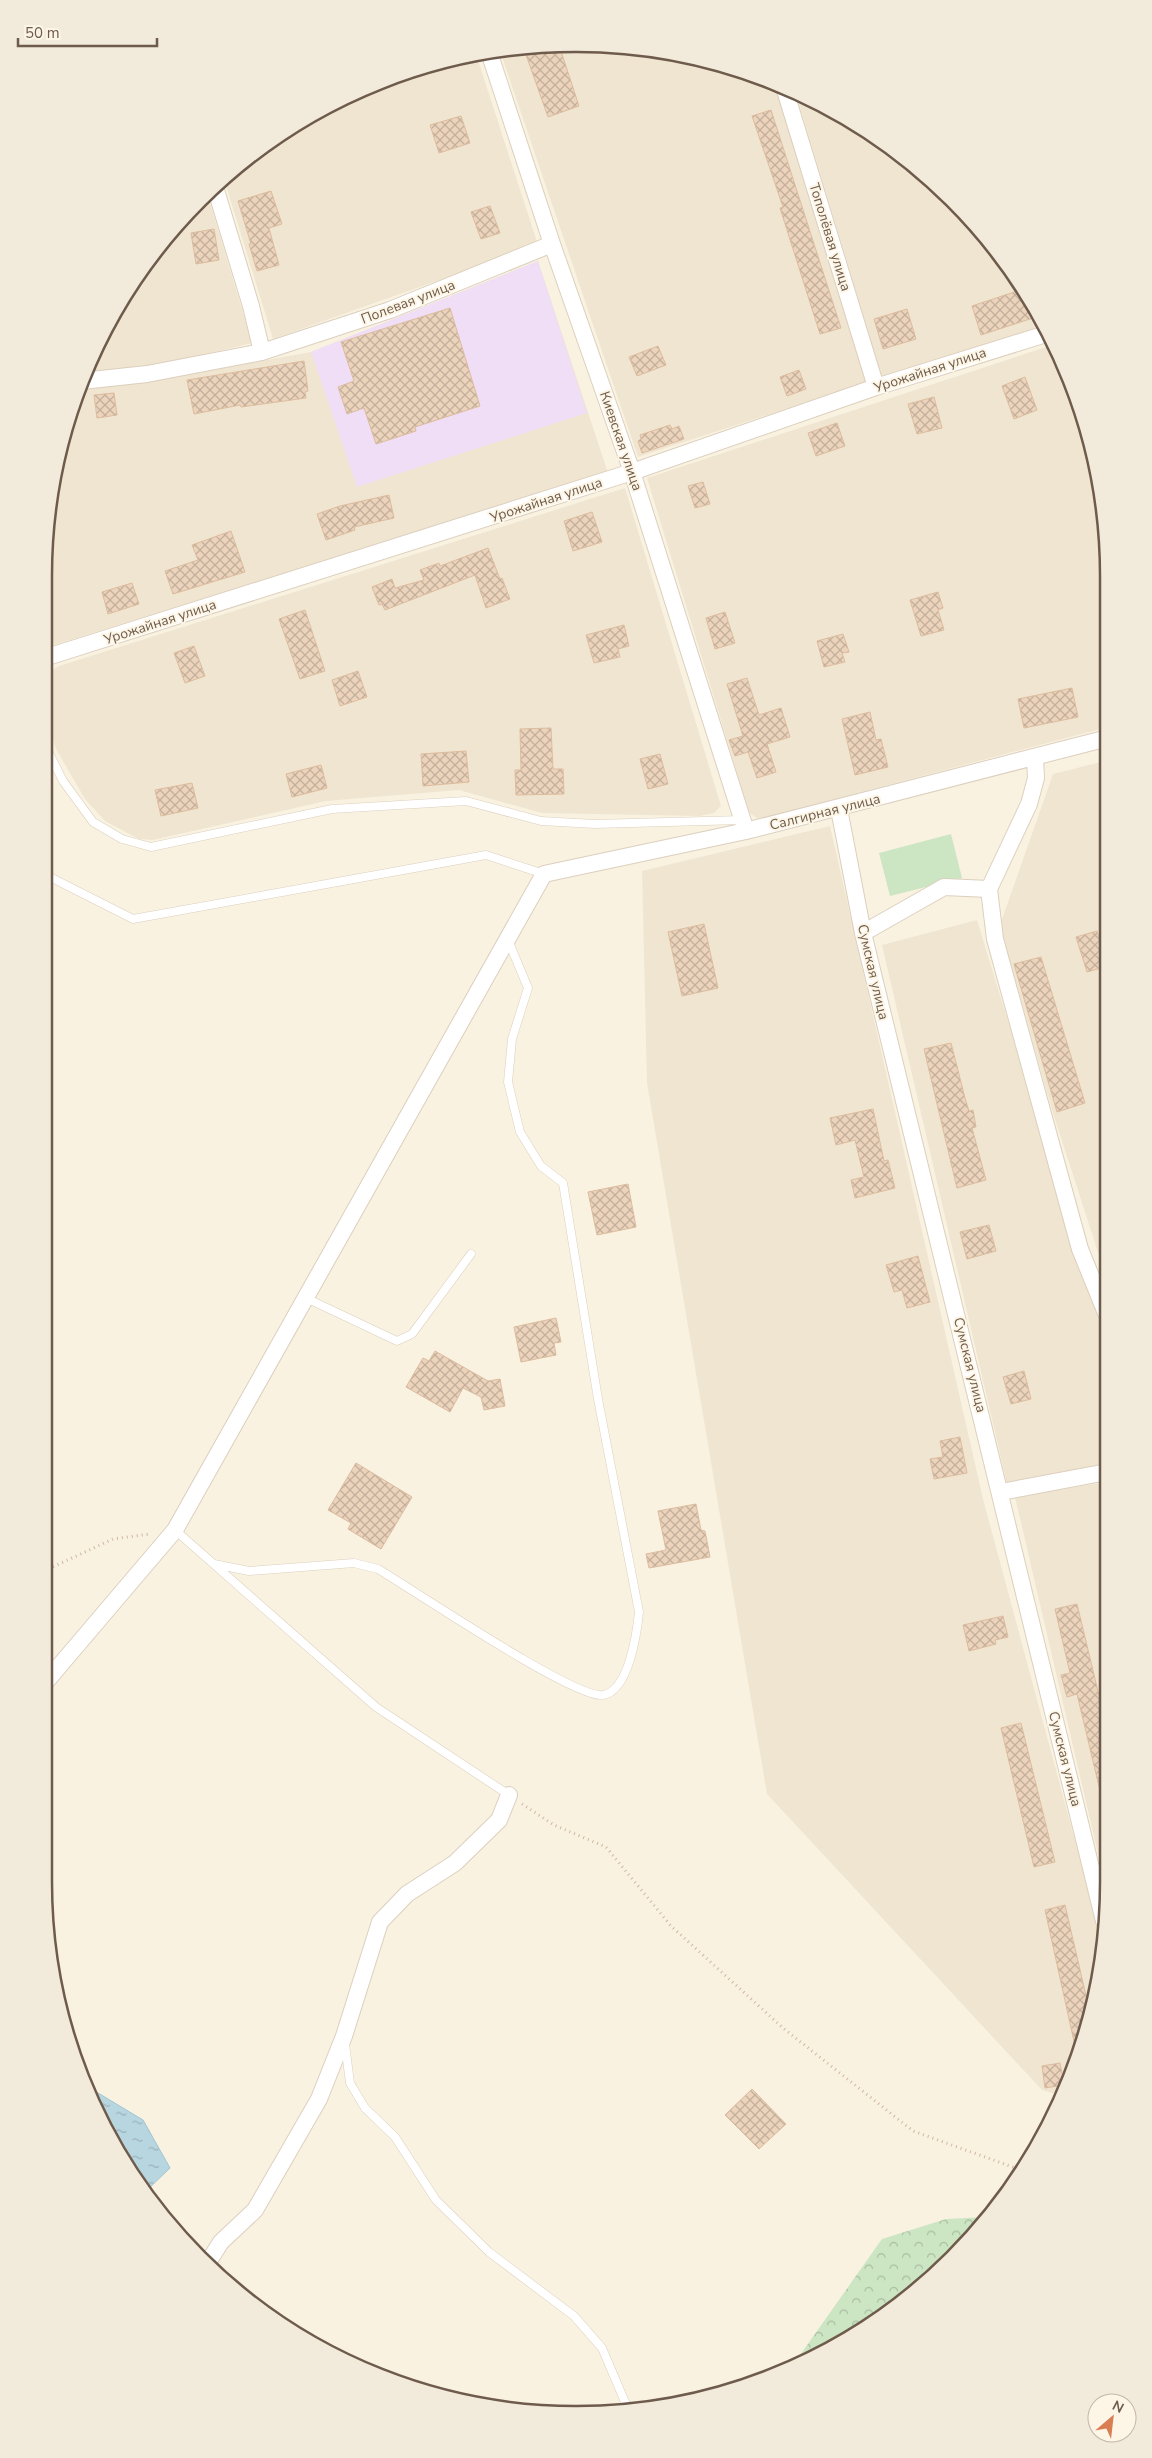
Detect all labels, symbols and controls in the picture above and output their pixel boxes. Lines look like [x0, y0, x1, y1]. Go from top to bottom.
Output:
scale bar [18, 15, 156, 47]
text: 50 m [25, 23, 60, 43]
street label: Тополёвая улица [805, 181, 855, 293]
street label: Полевая улица [358, 275, 458, 329]
street label: Урожайная улица [870, 343, 989, 397]
street label: Киевская улица [595, 389, 647, 493]
street label: Урожайная улица [486, 473, 605, 527]
street label: Урожайная улица [100, 595, 219, 649]
street label: Салгирная улица [768, 789, 882, 835]
street label: Сумская улица [853, 922, 893, 1022]
street label: Сумская улица [949, 1315, 991, 1415]
street label: Сумская улица [1044, 1709, 1086, 1809]
north arrow [1087, 2393, 1137, 2443]
text: N [1109, 2396, 1127, 2418]

